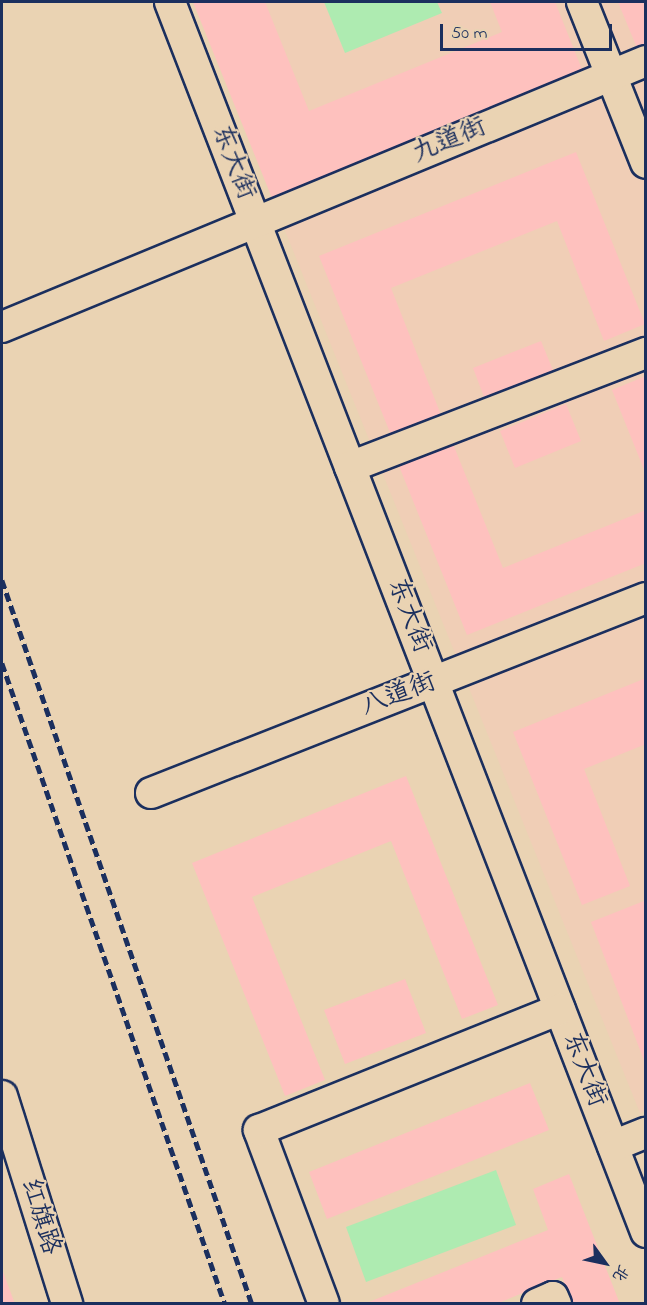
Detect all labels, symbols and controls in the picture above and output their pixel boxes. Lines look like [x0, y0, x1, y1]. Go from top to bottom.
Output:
scale bar [443, 12, 616, 50]
text: 50 m [451, 21, 488, 47]
street label: 九道街 [408, 112, 492, 172]
street label: 东大街 [203, 121, 261, 205]
street label: 东大街 [379, 574, 437, 658]
street label: 八道街 [357, 667, 441, 725]
street label: 东大街 [554, 1028, 612, 1112]
street label: 红旗路 [13, 1175, 65, 1259]
north arrow [575, 1233, 635, 1293]
text: 北 [606, 1260, 635, 1286]

